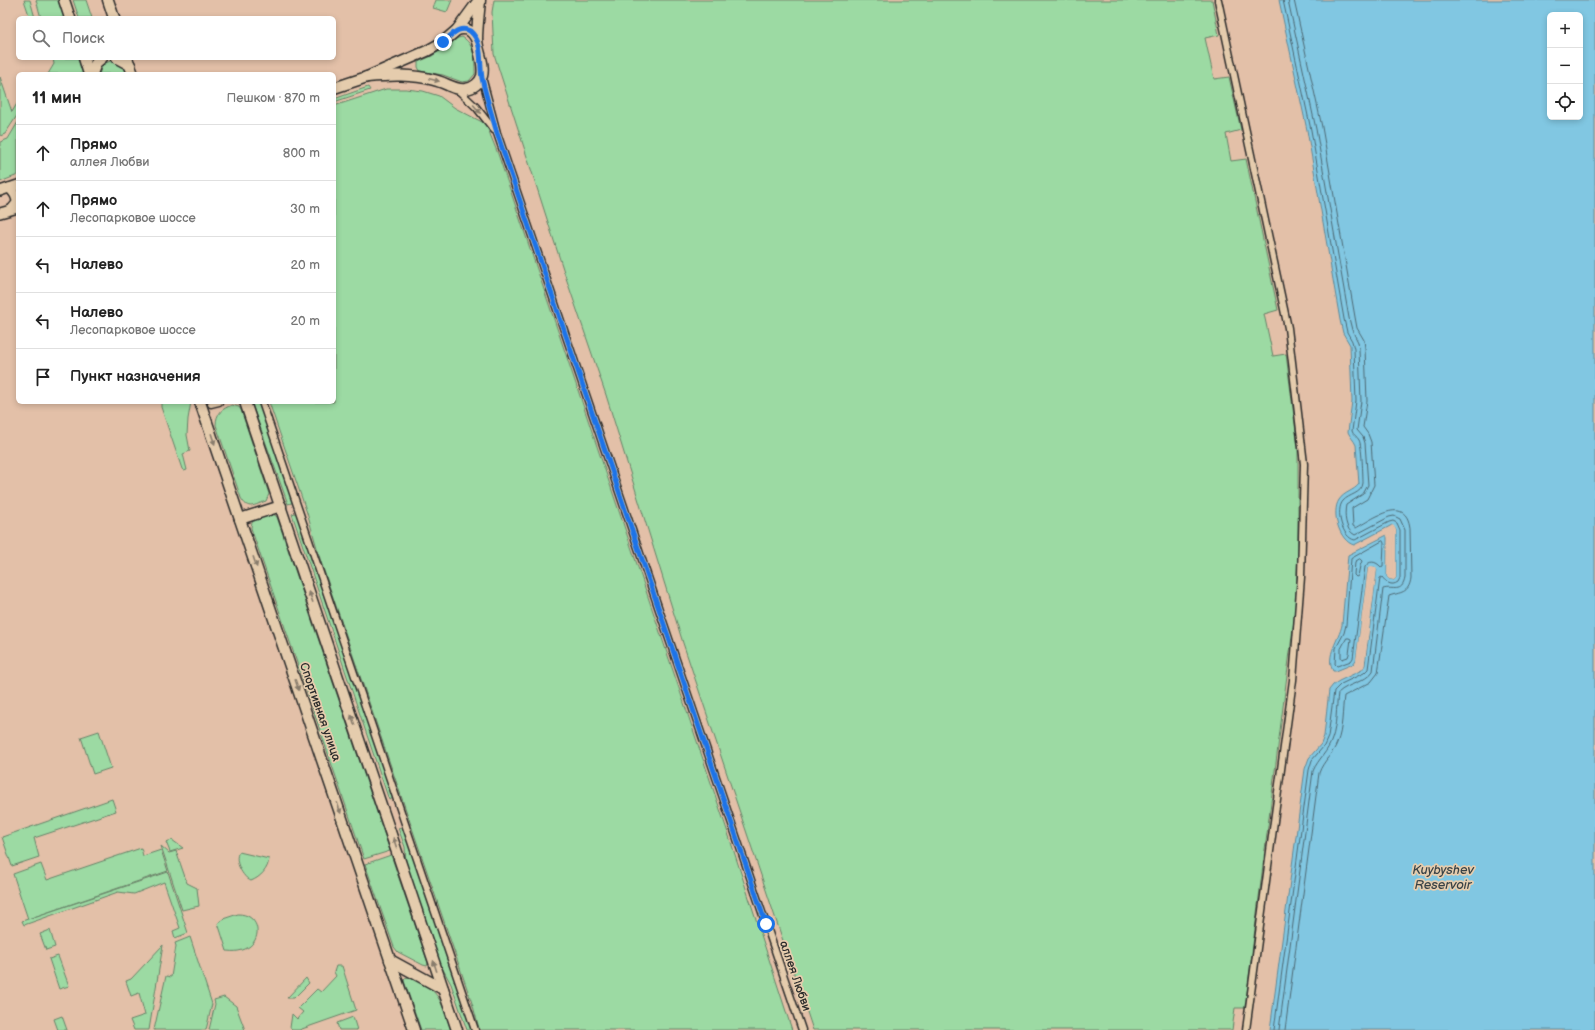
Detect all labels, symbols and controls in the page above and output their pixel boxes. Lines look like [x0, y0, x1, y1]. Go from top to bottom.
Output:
map controls [1547, 12, 1583, 120]
button: + [1547, 12, 1583, 48]
search box [16, 16, 336, 60]
icon: search [30, 27, 52, 49]
text: Поиск [62, 29, 105, 48]
route end [434, 33, 452, 51]
button: − [1547, 48, 1583, 84]
one-way arrow [427, 77, 440, 83]
button: locate [1547, 84, 1583, 120]
text: 11 мин [32, 88, 82, 108]
text: Пешком · 870 m [227, 90, 320, 106]
one-way arrow [473, 104, 482, 115]
text: Прямо [70, 135, 117, 154]
icon: ahead [32, 142, 54, 164]
text: 800 m [283, 145, 320, 161]
text: аллея Любви [70, 154, 150, 170]
text: Прямо [70, 191, 117, 210]
icon: ahead [32, 198, 54, 220]
text: 30 m [290, 201, 320, 217]
text: Лесопарковое шоссе [70, 210, 196, 226]
icon: left [32, 254, 54, 276]
text: Налево [70, 255, 123, 274]
text: 20 m [290, 257, 320, 273]
text: Налево [70, 303, 123, 322]
icon: left [32, 310, 54, 332]
text: 20 m [290, 313, 320, 329]
text: Лесопарковое шоссе [70, 322, 196, 338]
icon: arrive [32, 366, 54, 388]
text: Пункт назначения [70, 367, 201, 386]
one-way arrow [210, 433, 216, 445]
one-way arrow [252, 556, 258, 568]
one-way arrow [308, 590, 314, 602]
street label: Спортивная улица [296, 661, 344, 763]
one-way arrow [294, 679, 300, 691]
one-way arrow [350, 713, 356, 725]
one-way arrow [336, 802, 342, 814]
one-way arrow [391, 837, 397, 849]
water label: Kuybyshev Reservoir [1412, 862, 1474, 893]
route start [757, 915, 775, 933]
street label: аллея Любви [776, 939, 814, 1013]
one-way arrow [432, 960, 438, 972]

